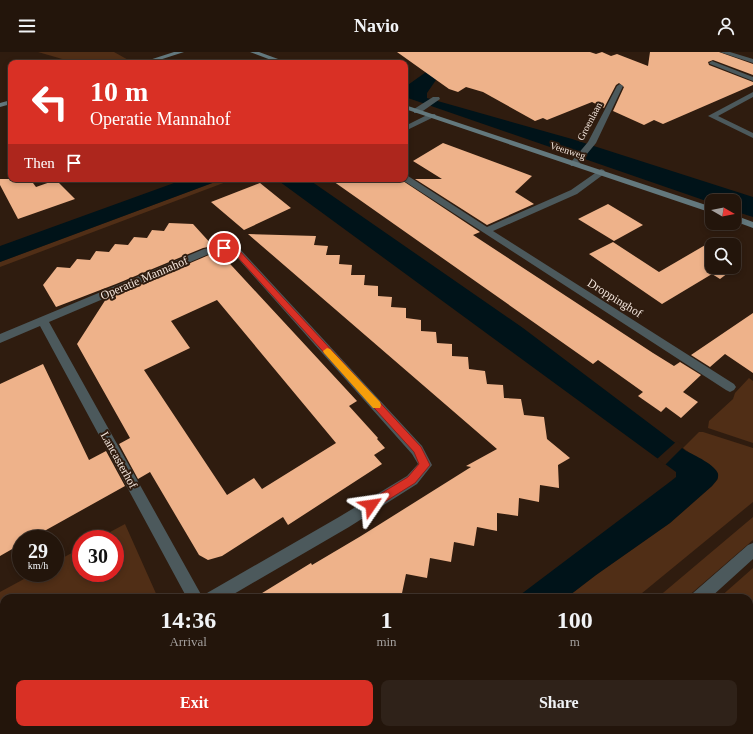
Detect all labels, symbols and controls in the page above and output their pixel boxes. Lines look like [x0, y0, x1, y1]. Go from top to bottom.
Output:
icon: menu [16, 15, 38, 37]
icon: person [715, 15, 737, 37]
text: Navio [354, 16, 399, 36]
icon: left [24, 76, 76, 128]
text: 10 m [90, 76, 148, 107]
street label: Groenlaan [575, 100, 604, 142]
text: Operatie Mannahof [90, 109, 230, 129]
street label: Veenweg [549, 140, 587, 161]
icon: arrive [63, 152, 85, 174]
text: Then [24, 155, 55, 171]
north arrow [705, 194, 741, 230]
map controls [705, 194, 741, 274]
pin [207, 231, 241, 265]
icon: arrive [213, 237, 235, 259]
button: search [705, 238, 741, 274]
street label: Operatie Mannahof [98, 253, 190, 303]
street label: Droppinghof [585, 276, 645, 320]
street label: Lancasterhof [98, 429, 140, 491]
position arrow [350, 484, 392, 526]
speed limit sign: 30 [72, 530, 124, 582]
text: 29 [28, 540, 48, 562]
text: km/h [28, 560, 48, 571]
text: 14:36 [160, 607, 216, 633]
text: 1 [380, 607, 392, 633]
text: 100 [557, 607, 593, 633]
text: Arrival [169, 634, 207, 649]
text: min [376, 634, 397, 649]
text: m [570, 634, 580, 649]
button: Exit [16, 680, 373, 726]
button: Share [381, 680, 737, 726]

